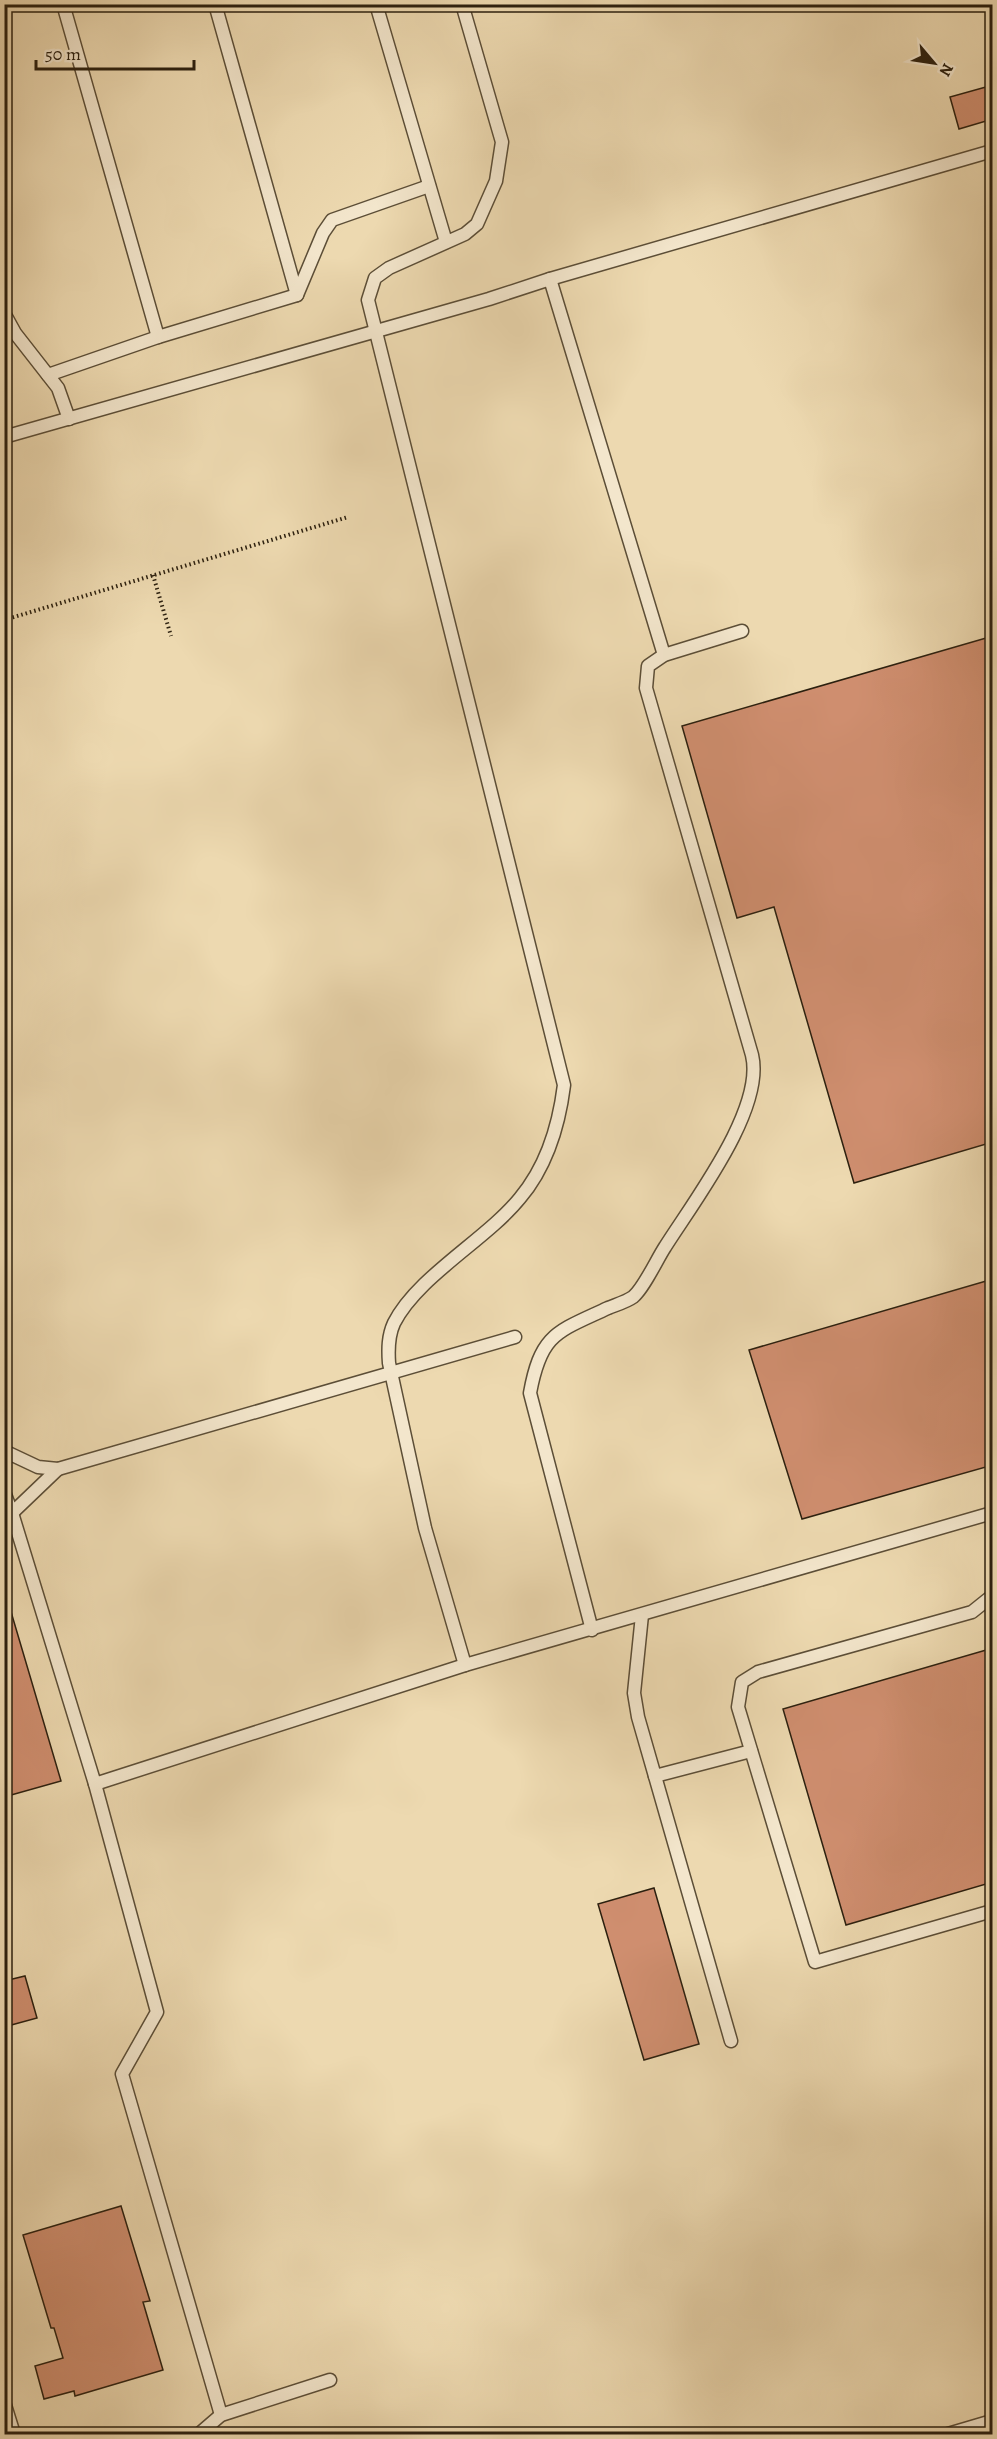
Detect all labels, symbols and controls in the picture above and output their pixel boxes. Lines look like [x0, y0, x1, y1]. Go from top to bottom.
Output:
scale bar [36, 33, 194, 71]
north arrow [904, 33, 964, 93]
text: 50 m [45, 42, 81, 66]
text: N [934, 59, 959, 81]

